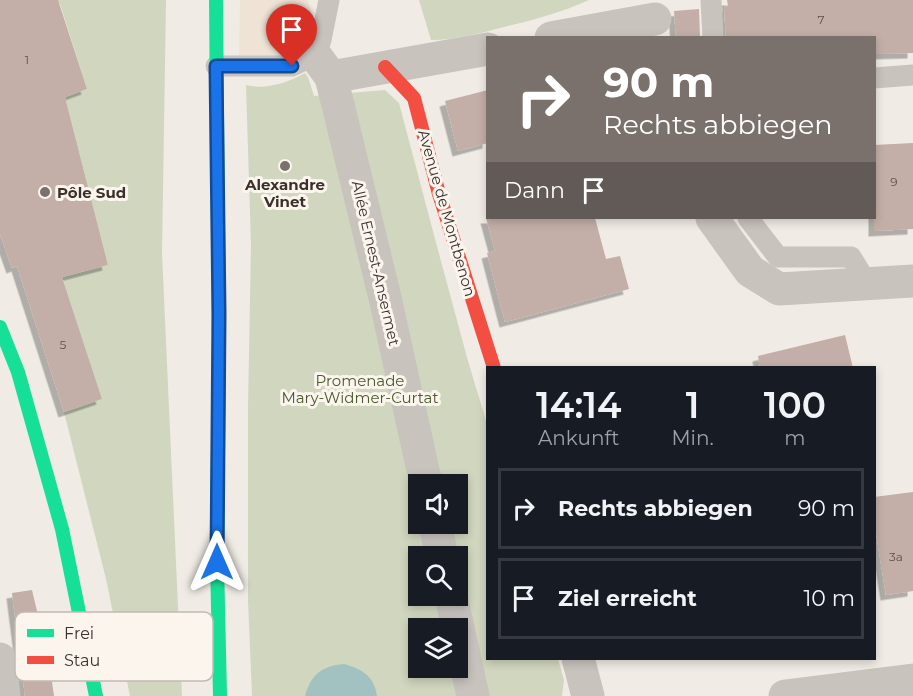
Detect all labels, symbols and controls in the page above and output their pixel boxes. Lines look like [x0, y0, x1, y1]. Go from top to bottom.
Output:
pin [266, 4, 317, 66]
house number: 7 [817, 12, 825, 27]
icon: arrive [275, 13, 308, 46]
house number: 1 [25, 52, 29, 67]
text: 90 m [603, 56, 714, 108]
icon: right [504, 60, 582, 138]
text: Rechts abbiegen [603, 108, 832, 141]
street label: Avenue de Montbenon [414, 127, 480, 299]
marker: Alexandre Vinet [278, 159, 292, 173]
icon: arrive [577, 174, 610, 207]
house number: 9 [890, 174, 898, 189]
place label: Alexandre Vinet [244, 175, 325, 211]
text: Dann [504, 177, 565, 204]
street label: Allée Ernest-Ansermet [348, 179, 404, 347]
place label: Pôle Sud [57, 183, 126, 202]
marker: Pôle Sud [38, 185, 52, 199]
house number: 5 [60, 337, 67, 352]
park label: Promenade Mary-Widmer-Curtat [281, 371, 439, 407]
text: 14:14 [536, 383, 621, 427]
text: 1 [686, 383, 699, 427]
text: 100 [764, 383, 826, 427]
text: Ankunft [538, 426, 619, 450]
text: Min. [671, 426, 714, 450]
text: m [784, 426, 805, 450]
map controls [408, 474, 468, 678]
button: sound [408, 474, 468, 534]
icon: right [507, 492, 540, 525]
text: Rechts abbiegen [558, 495, 753, 522]
text: 90 m [798, 495, 855, 522]
position arrow [185, 530, 249, 594]
button: search [408, 546, 468, 606]
house number: 3a [889, 549, 903, 564]
icon: arrive [507, 582, 540, 615]
text: Ziel erreicht [558, 585, 697, 612]
text: 10 m [803, 585, 855, 612]
legend [15, 612, 213, 681]
button: layers [408, 618, 468, 678]
text: Frei [64, 624, 94, 643]
text: Stau [64, 651, 100, 670]

